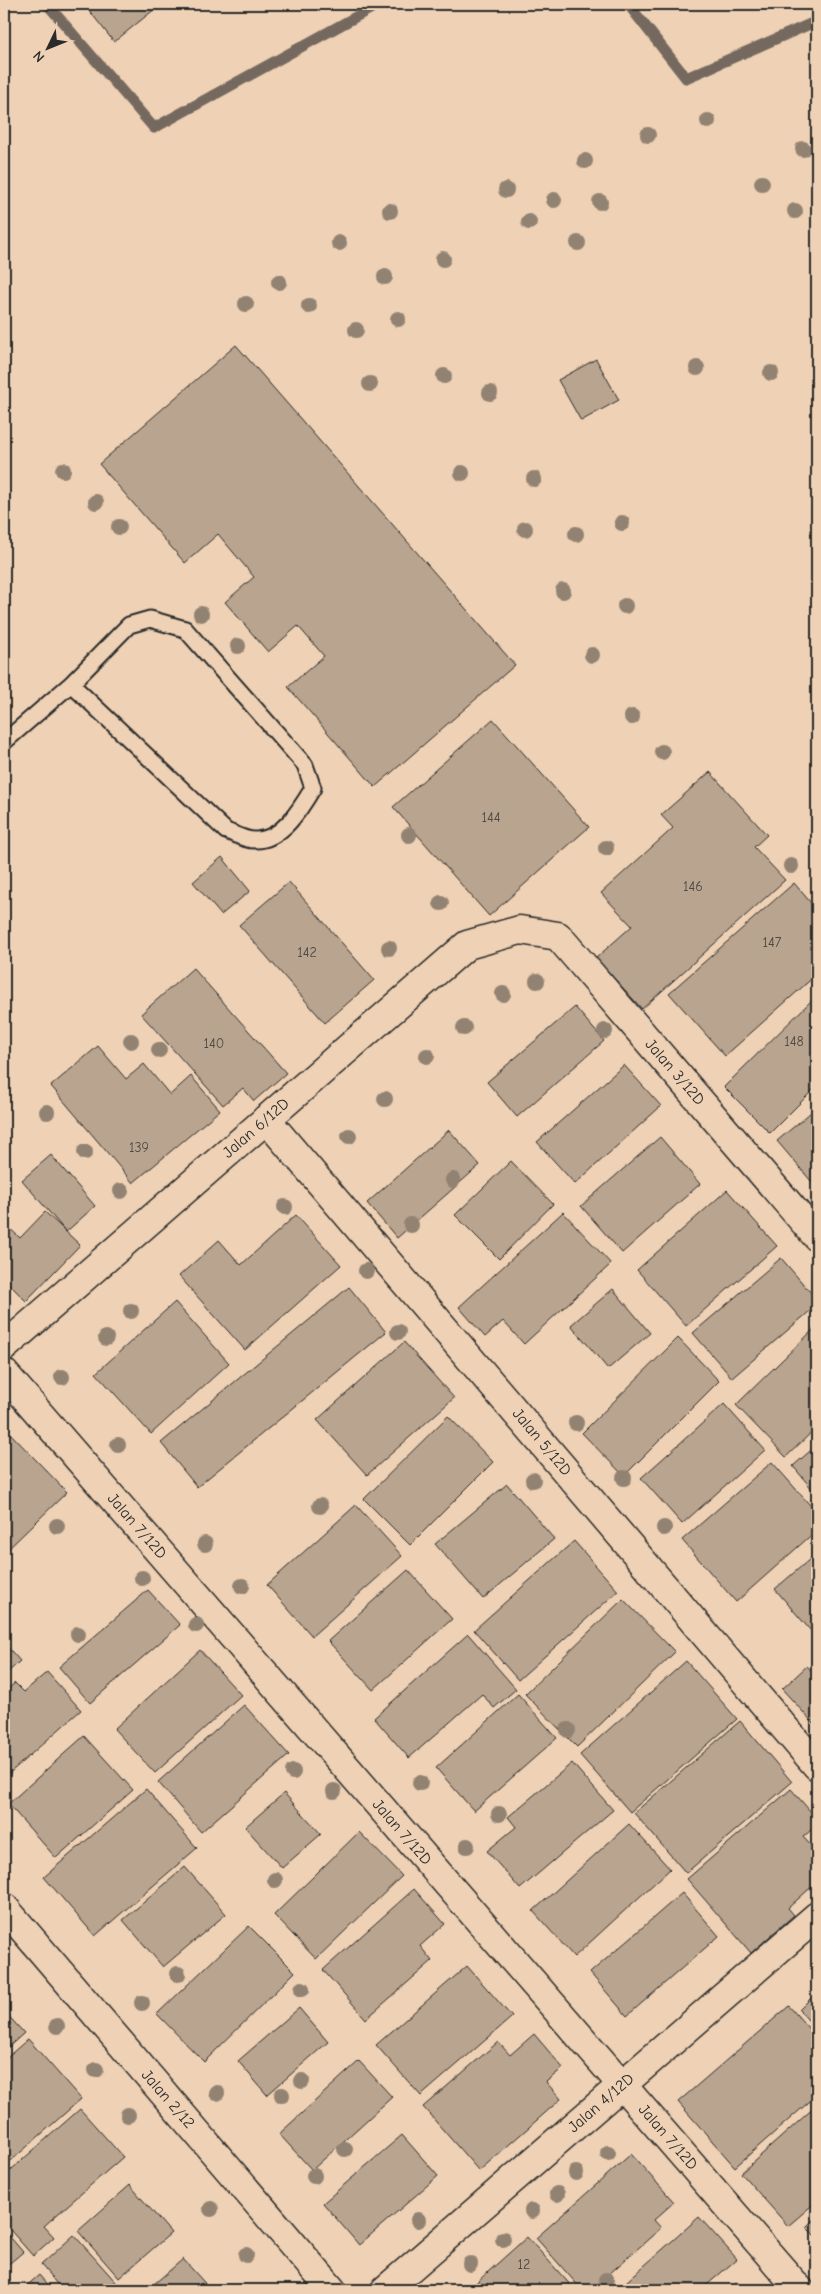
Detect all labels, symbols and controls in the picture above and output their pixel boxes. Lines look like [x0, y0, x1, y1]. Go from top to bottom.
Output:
north arrow [22, 22, 72, 72]
text: N [30, 47, 48, 66]
house number: 144 [481, 809, 501, 826]
house number: 146 [683, 878, 703, 895]
house number: 147 [763, 934, 782, 951]
house number: 142 [297, 944, 317, 961]
house number: 148 [784, 1033, 804, 1050]
house number: 140 [204, 1035, 224, 1052]
street label: Jalan 3/12D [642, 1035, 708, 1109]
street label: Jalan 6/12D [219, 1094, 293, 1162]
house number: 139 [129, 1139, 149, 1156]
street label: Jalan 5/12D [509, 1405, 575, 1479]
street label: Jalan 7/12D [104, 1490, 170, 1562]
street label: Jalan 7/12D [369, 1796, 435, 1868]
street label: Jalan 2/12 [138, 2066, 198, 2132]
street label: Jalan 4/12D [565, 2070, 637, 2136]
street label: Jalan 7/12D [635, 2101, 701, 2173]
house number: 12 [518, 2256, 530, 2273]

